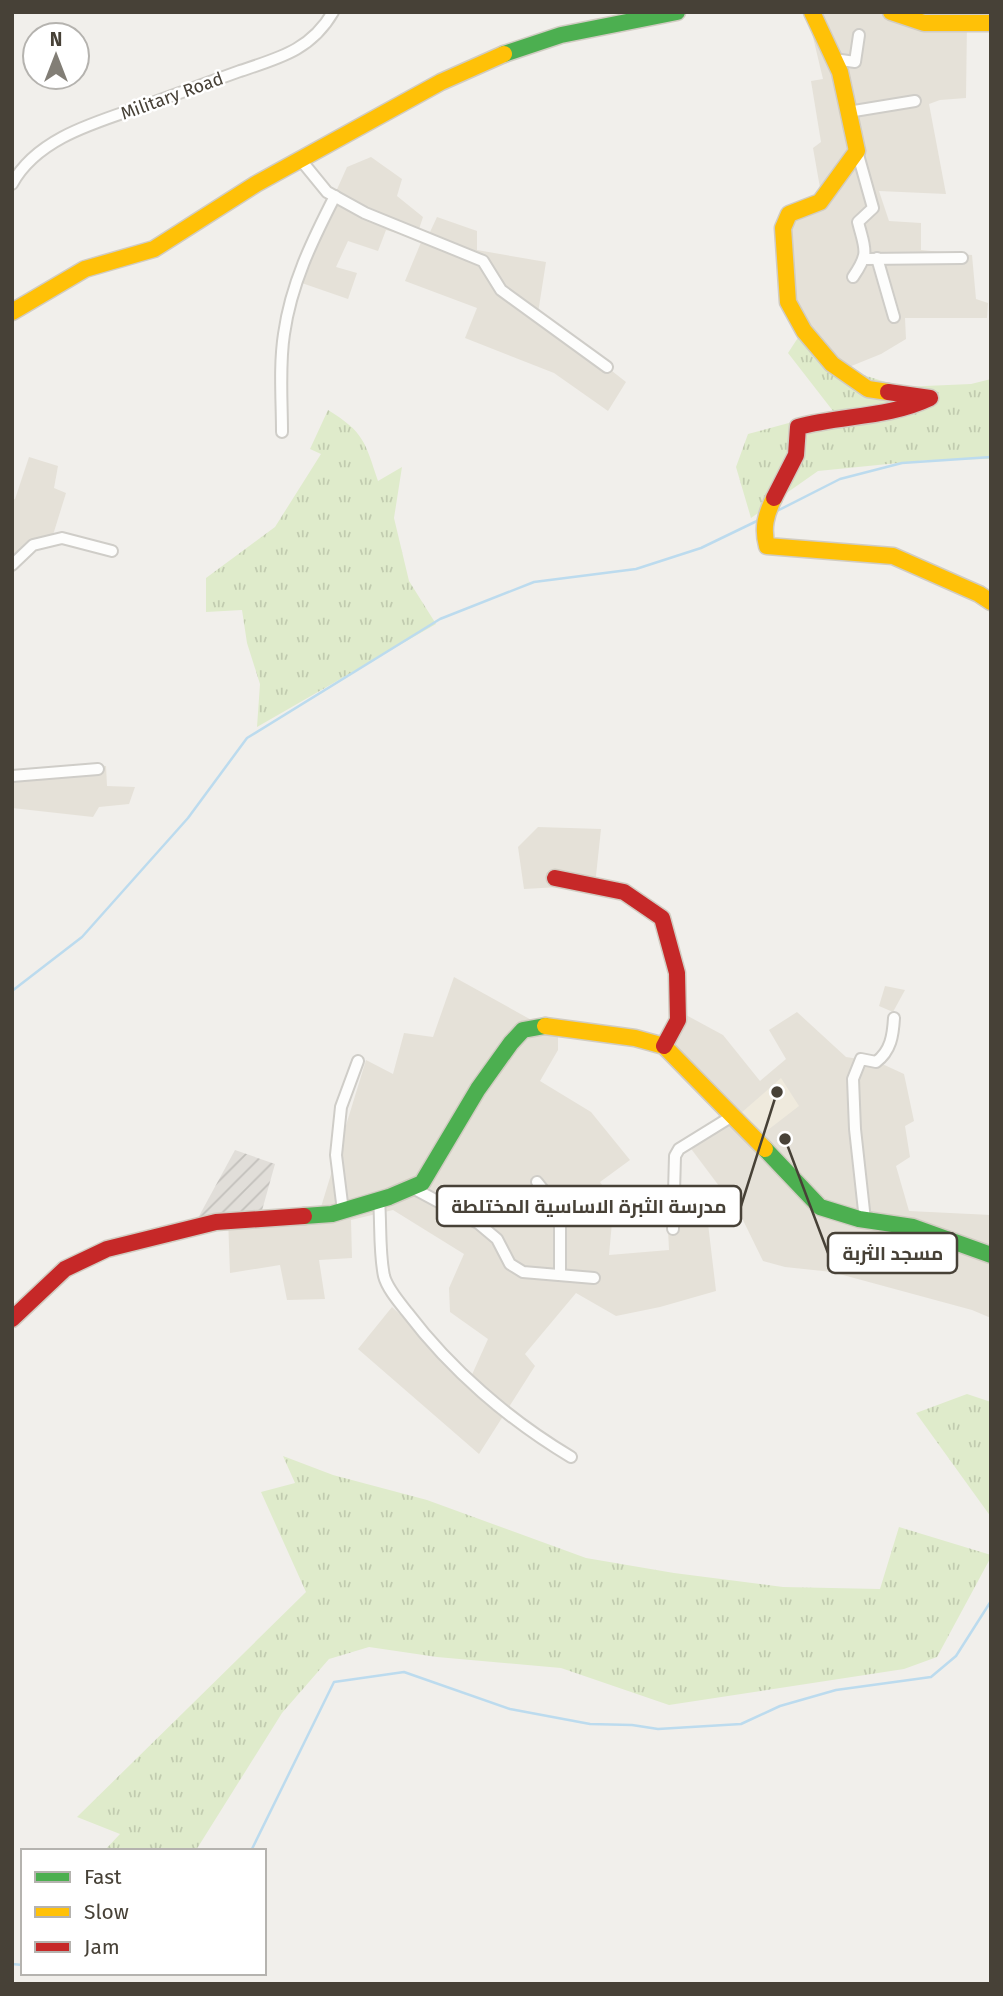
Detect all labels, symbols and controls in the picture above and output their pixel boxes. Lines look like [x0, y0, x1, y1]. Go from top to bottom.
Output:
north arrow [21, 21, 91, 91]
text: N [50, 28, 62, 51]
street label: Military Road [118, 67, 226, 125]
callout: مدرسة الثبرة الاساسية المختلطة [437, 1186, 741, 1226]
text: مدرسة الثبرة الاساسية المختلطة [451, 1195, 727, 1218]
callout: مسجد الثربة [828, 1233, 957, 1273]
text: مسجد الثربة [843, 1242, 943, 1265]
legend [21, 1849, 266, 1975]
text: Fast [84, 1864, 122, 1890]
text: Slow [84, 1899, 129, 1925]
text: Jam [84, 1934, 120, 1960]

